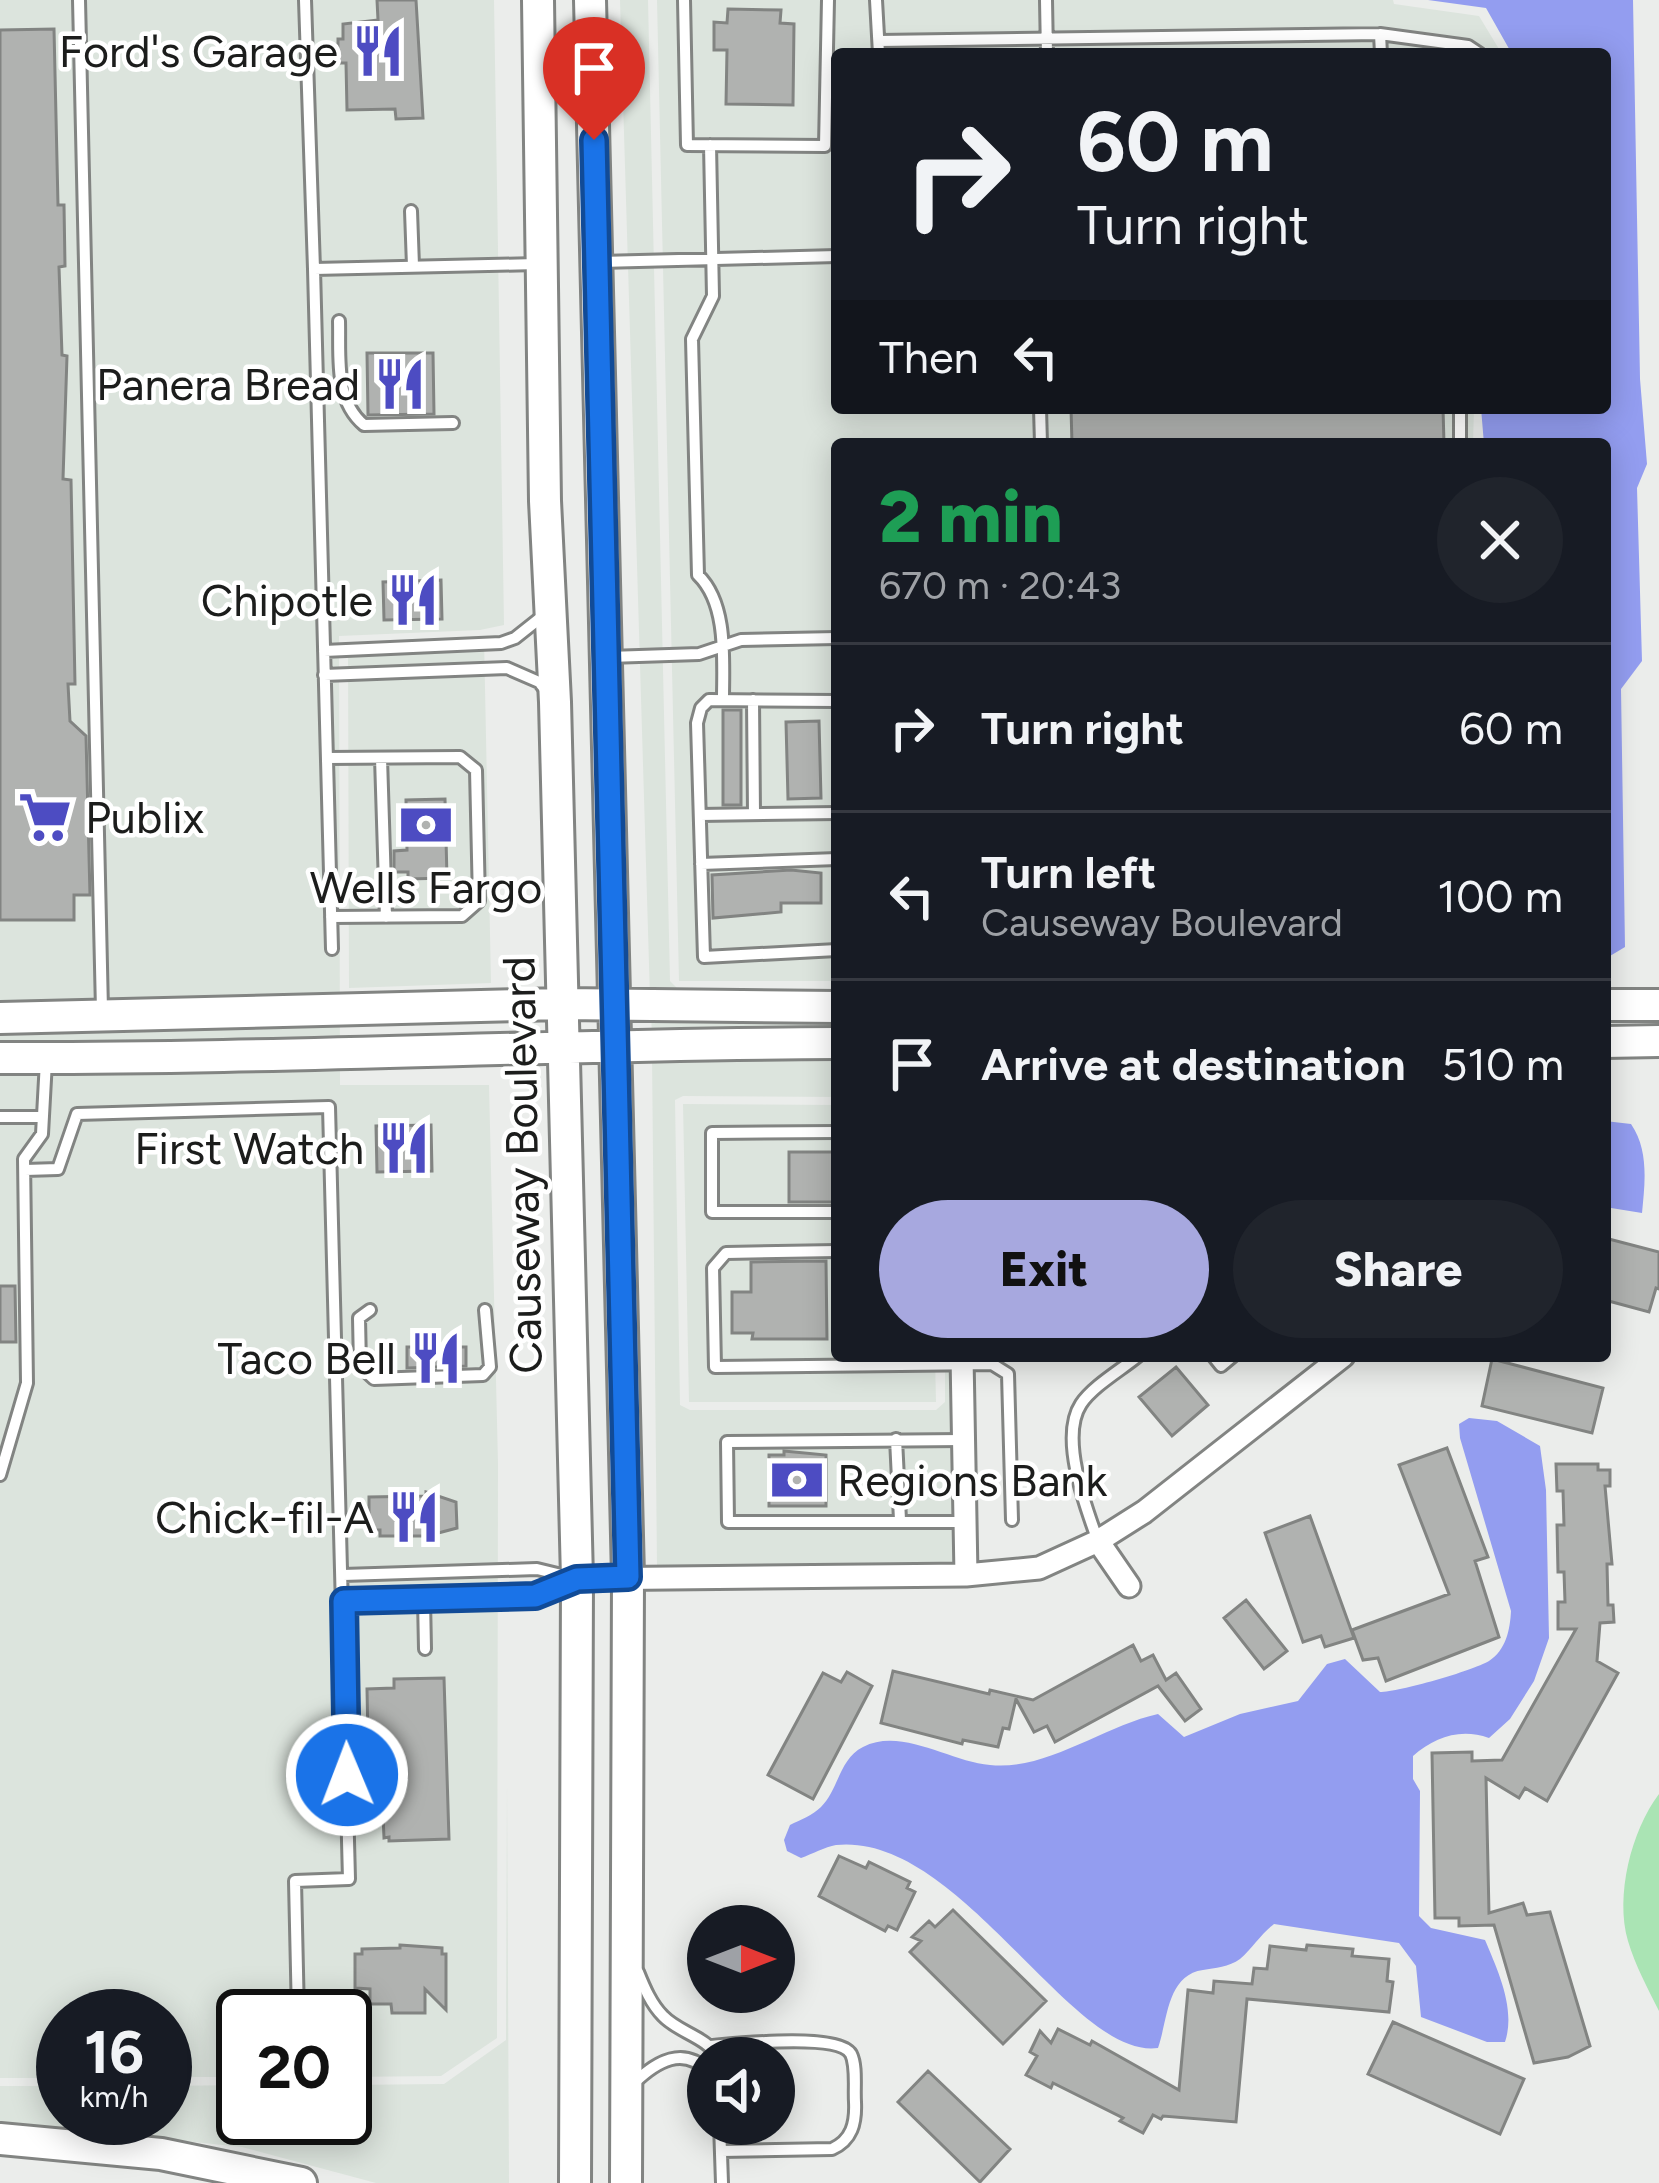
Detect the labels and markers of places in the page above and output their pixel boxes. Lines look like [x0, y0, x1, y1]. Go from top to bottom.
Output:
pin [543, 17, 645, 140]
restaurant icon: Ford's Garage [349, 22, 407, 80]
place label: Ford's Garage [59, 24, 338, 78]
restaurant icon: Panera Bread [371, 355, 429, 413]
place label: Panera Bread [96, 357, 360, 411]
restaurant icon: Chipotle [384, 571, 442, 629]
place label: Chipotle [201, 573, 373, 627]
supermarket icon: Publix [16, 788, 74, 846]
place label: Publix [85, 790, 204, 844]
bank icon: Wells Fargo [397, 796, 455, 854]
place label: Wells Fargo [310, 860, 542, 914]
restaurant icon: First Watch [375, 1119, 433, 1177]
place label: First Watch [134, 1121, 364, 1175]
restaurant icon: Taco Bell [407, 1329, 465, 1387]
place label: Taco Bell [218, 1331, 396, 1385]
bank icon: Regions Bank [768, 1451, 826, 1509]
place label: Regions Bank [837, 1453, 1107, 1507]
restaurant icon: Chick-fil-A [385, 1488, 443, 1546]
place label: Chick-fil-A [155, 1490, 375, 1544]

